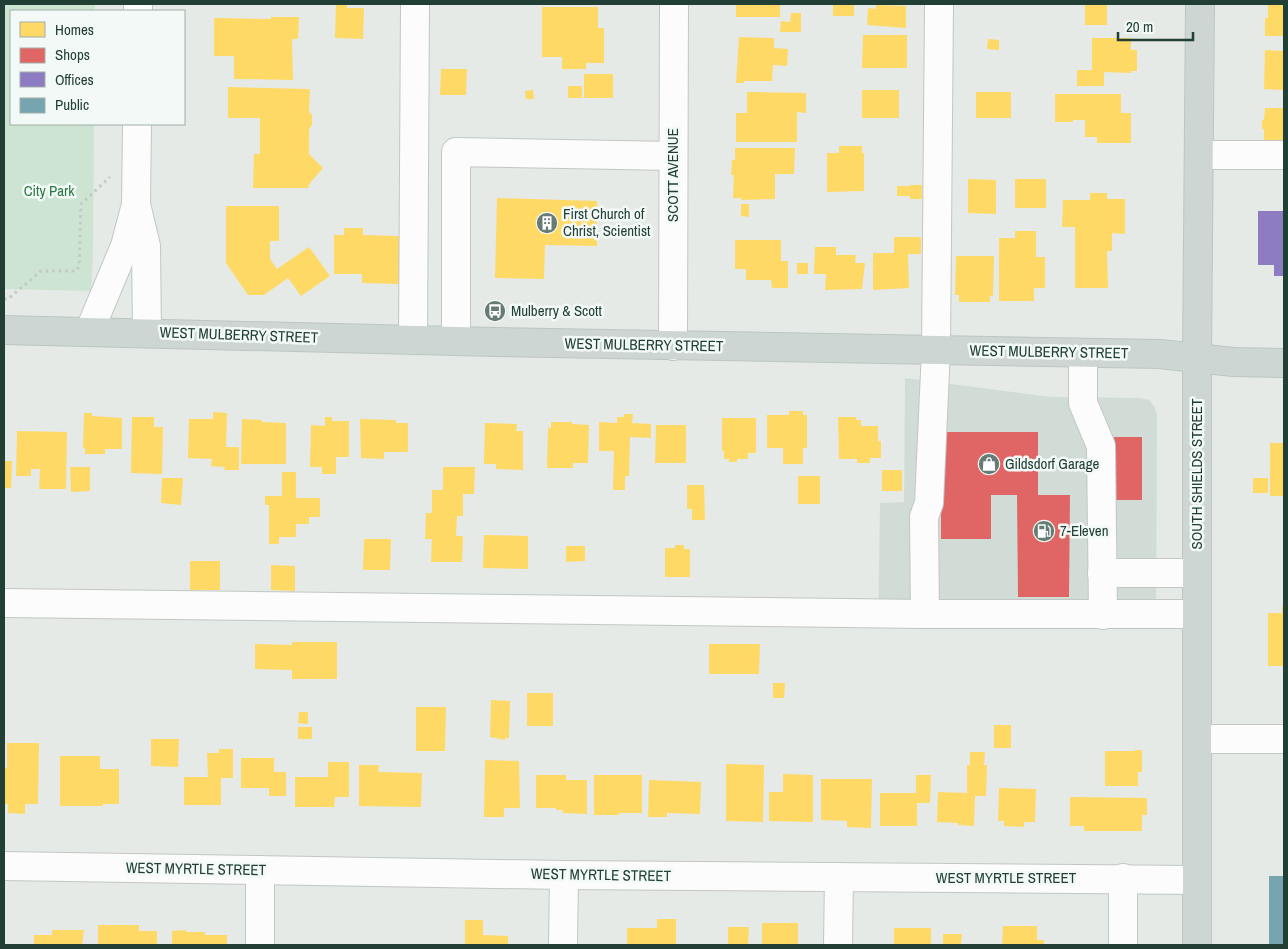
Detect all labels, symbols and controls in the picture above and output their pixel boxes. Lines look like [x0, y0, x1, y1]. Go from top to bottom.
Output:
legend [10, 10, 185, 125]
scale bar [1118, 10, 1193, 42]
text: 20 m [1126, 16, 1153, 37]
text: Homes [55, 19, 94, 40]
text: Shops [55, 44, 90, 65]
text: Offices [55, 69, 94, 90]
text: Public [55, 94, 89, 115]
street label: SCOTT AVENUE [662, 128, 683, 222]
park label: City Park [24, 180, 75, 201]
place label: First Church of Christ, Scientist [563, 203, 651, 241]
building icon: First Church of Christ, Scientist [535, 211, 559, 235]
bus stop icon: Mulberry & Scott [483, 299, 507, 323]
place label: Mulberry & Scott [511, 300, 602, 321]
street label: WEST MULBERRY STREET [159, 321, 319, 348]
street label: WEST MULBERRY STREET [565, 333, 724, 356]
street label: WEST MULBERRY STREET [970, 340, 1129, 363]
street label: SOUTH SHIELDS STREET [1186, 398, 1207, 550]
shop icon: Gildsdorf Garage [977, 452, 1001, 476]
place label: Gildsdorf Garage [1005, 453, 1100, 474]
fuel station icon: 7-Eleven [1032, 519, 1056, 543]
place label: 7-Eleven [1060, 520, 1109, 541]
street label: WEST MYRTLE STREET [126, 857, 267, 880]
street label: WEST MYRTLE STREET [531, 863, 672, 886]
street label: WEST MYRTLE STREET [936, 867, 1077, 888]

